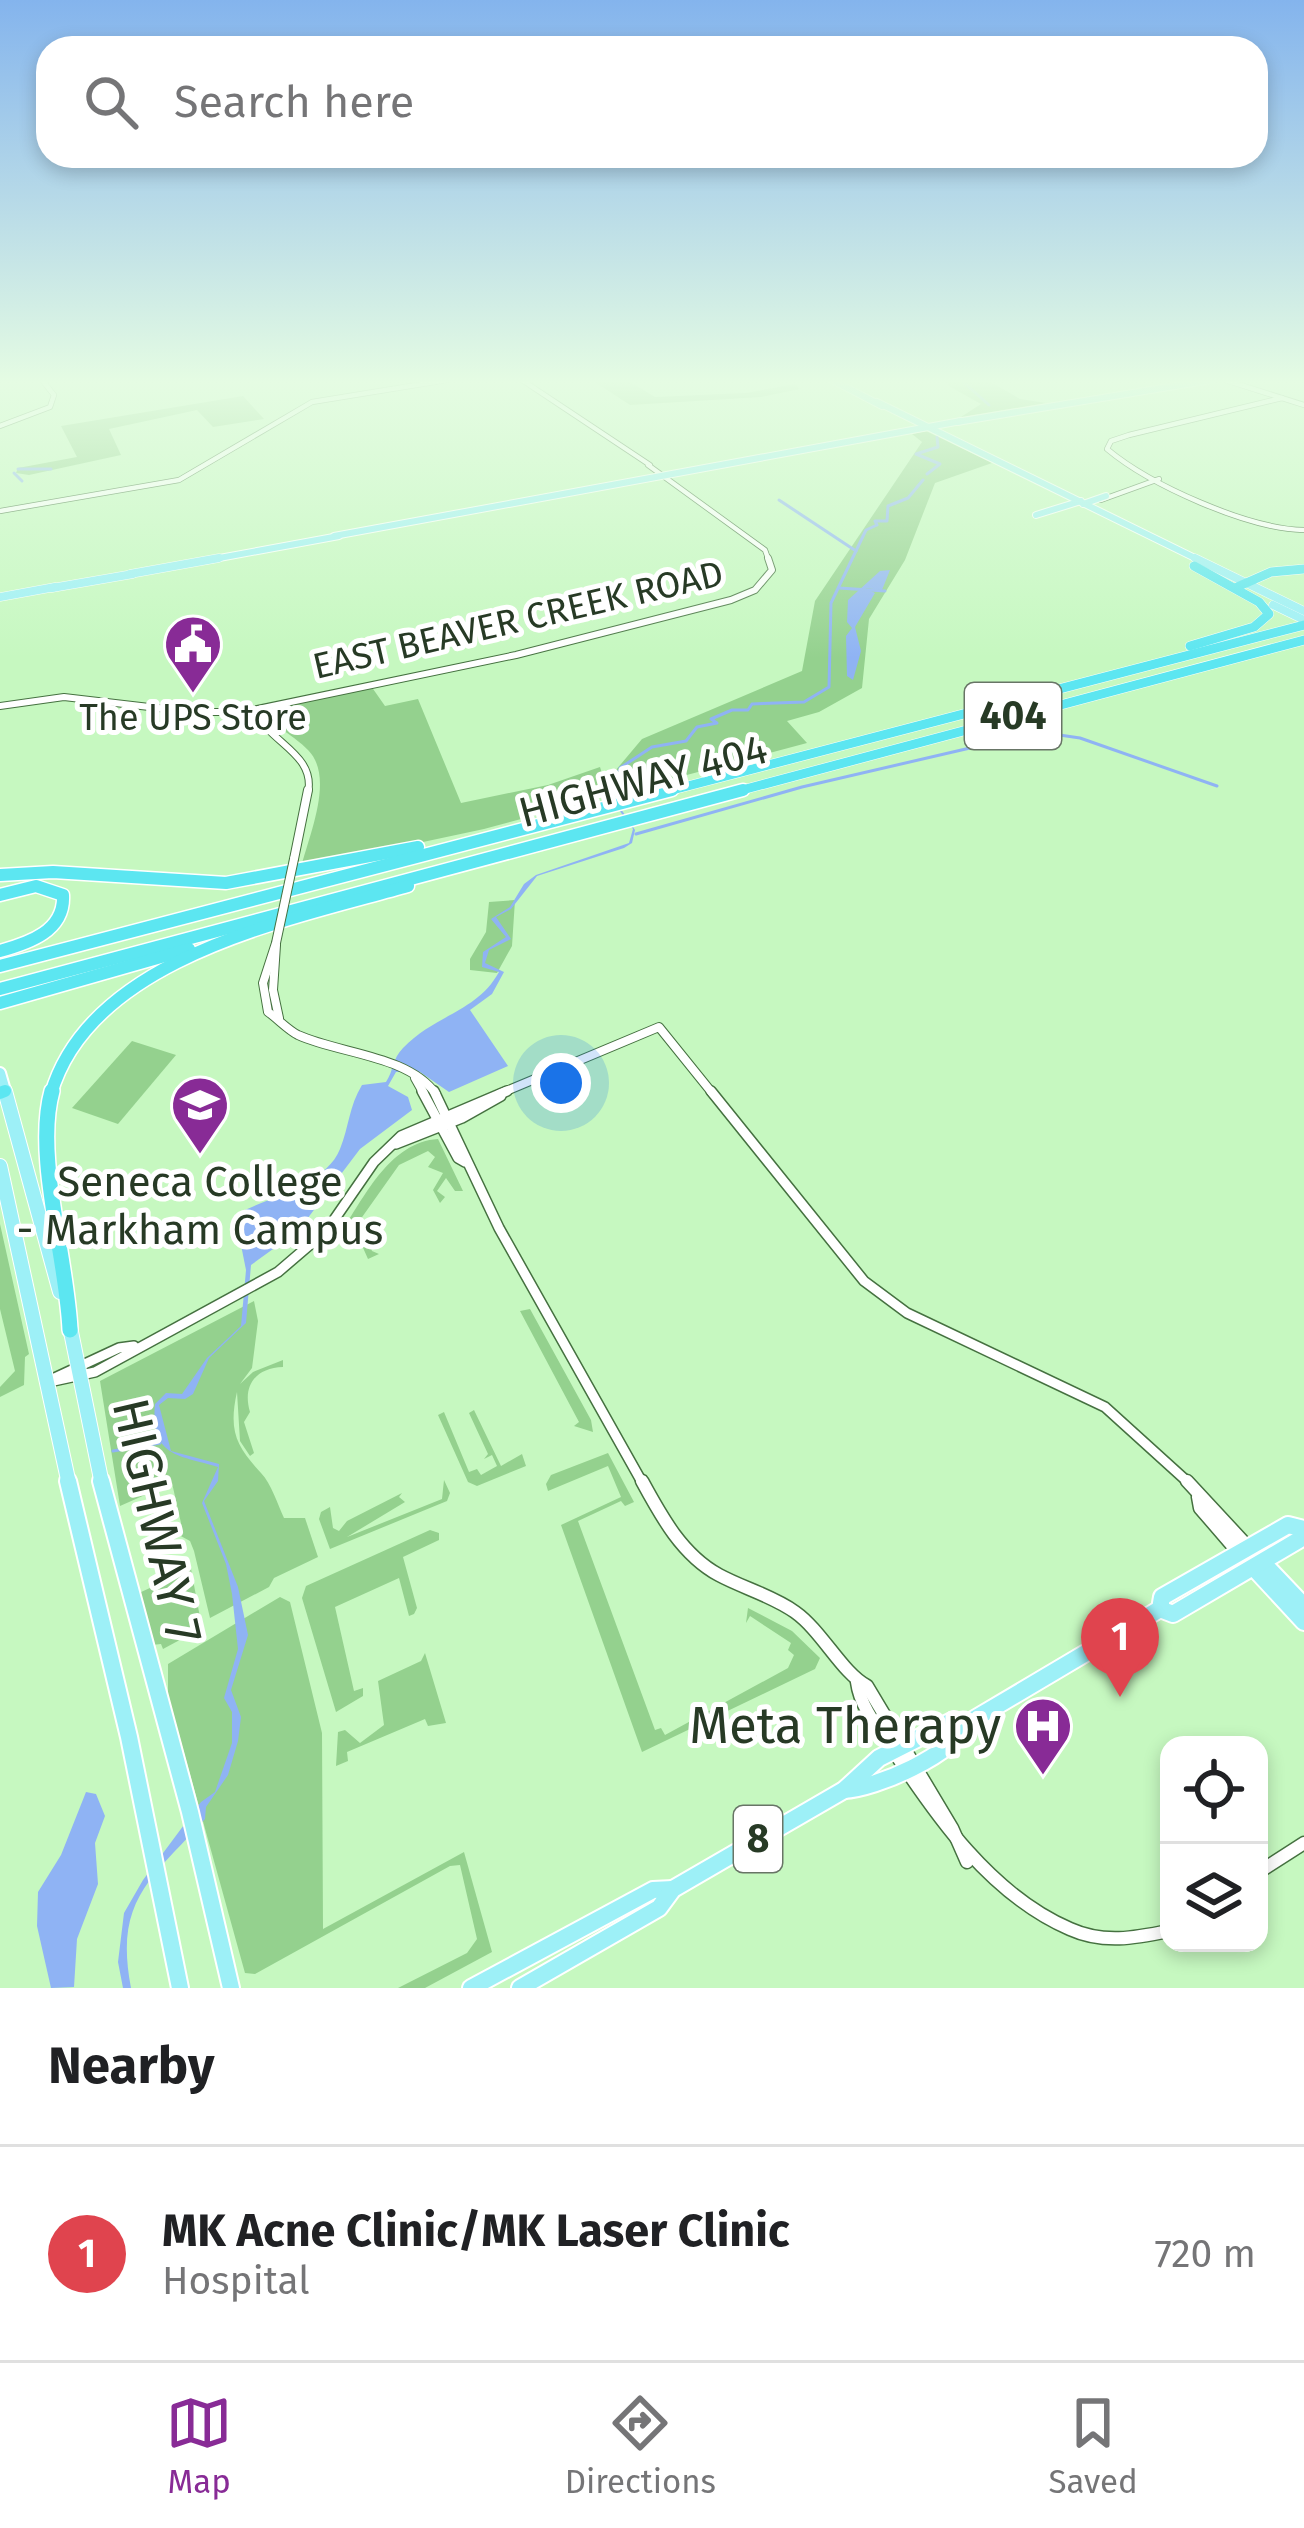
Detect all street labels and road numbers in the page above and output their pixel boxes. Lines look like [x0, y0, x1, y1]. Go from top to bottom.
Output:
street label: EAST BEAVER CREEK ROAD [309, 551, 727, 689]
road number: 404 [965, 683, 1061, 749]
street label: HIGHWAY 404 [513, 724, 773, 838]
street label: HIGHWAY 7 [99, 1392, 215, 1650]
road number: 8 [734, 1806, 782, 1872]

